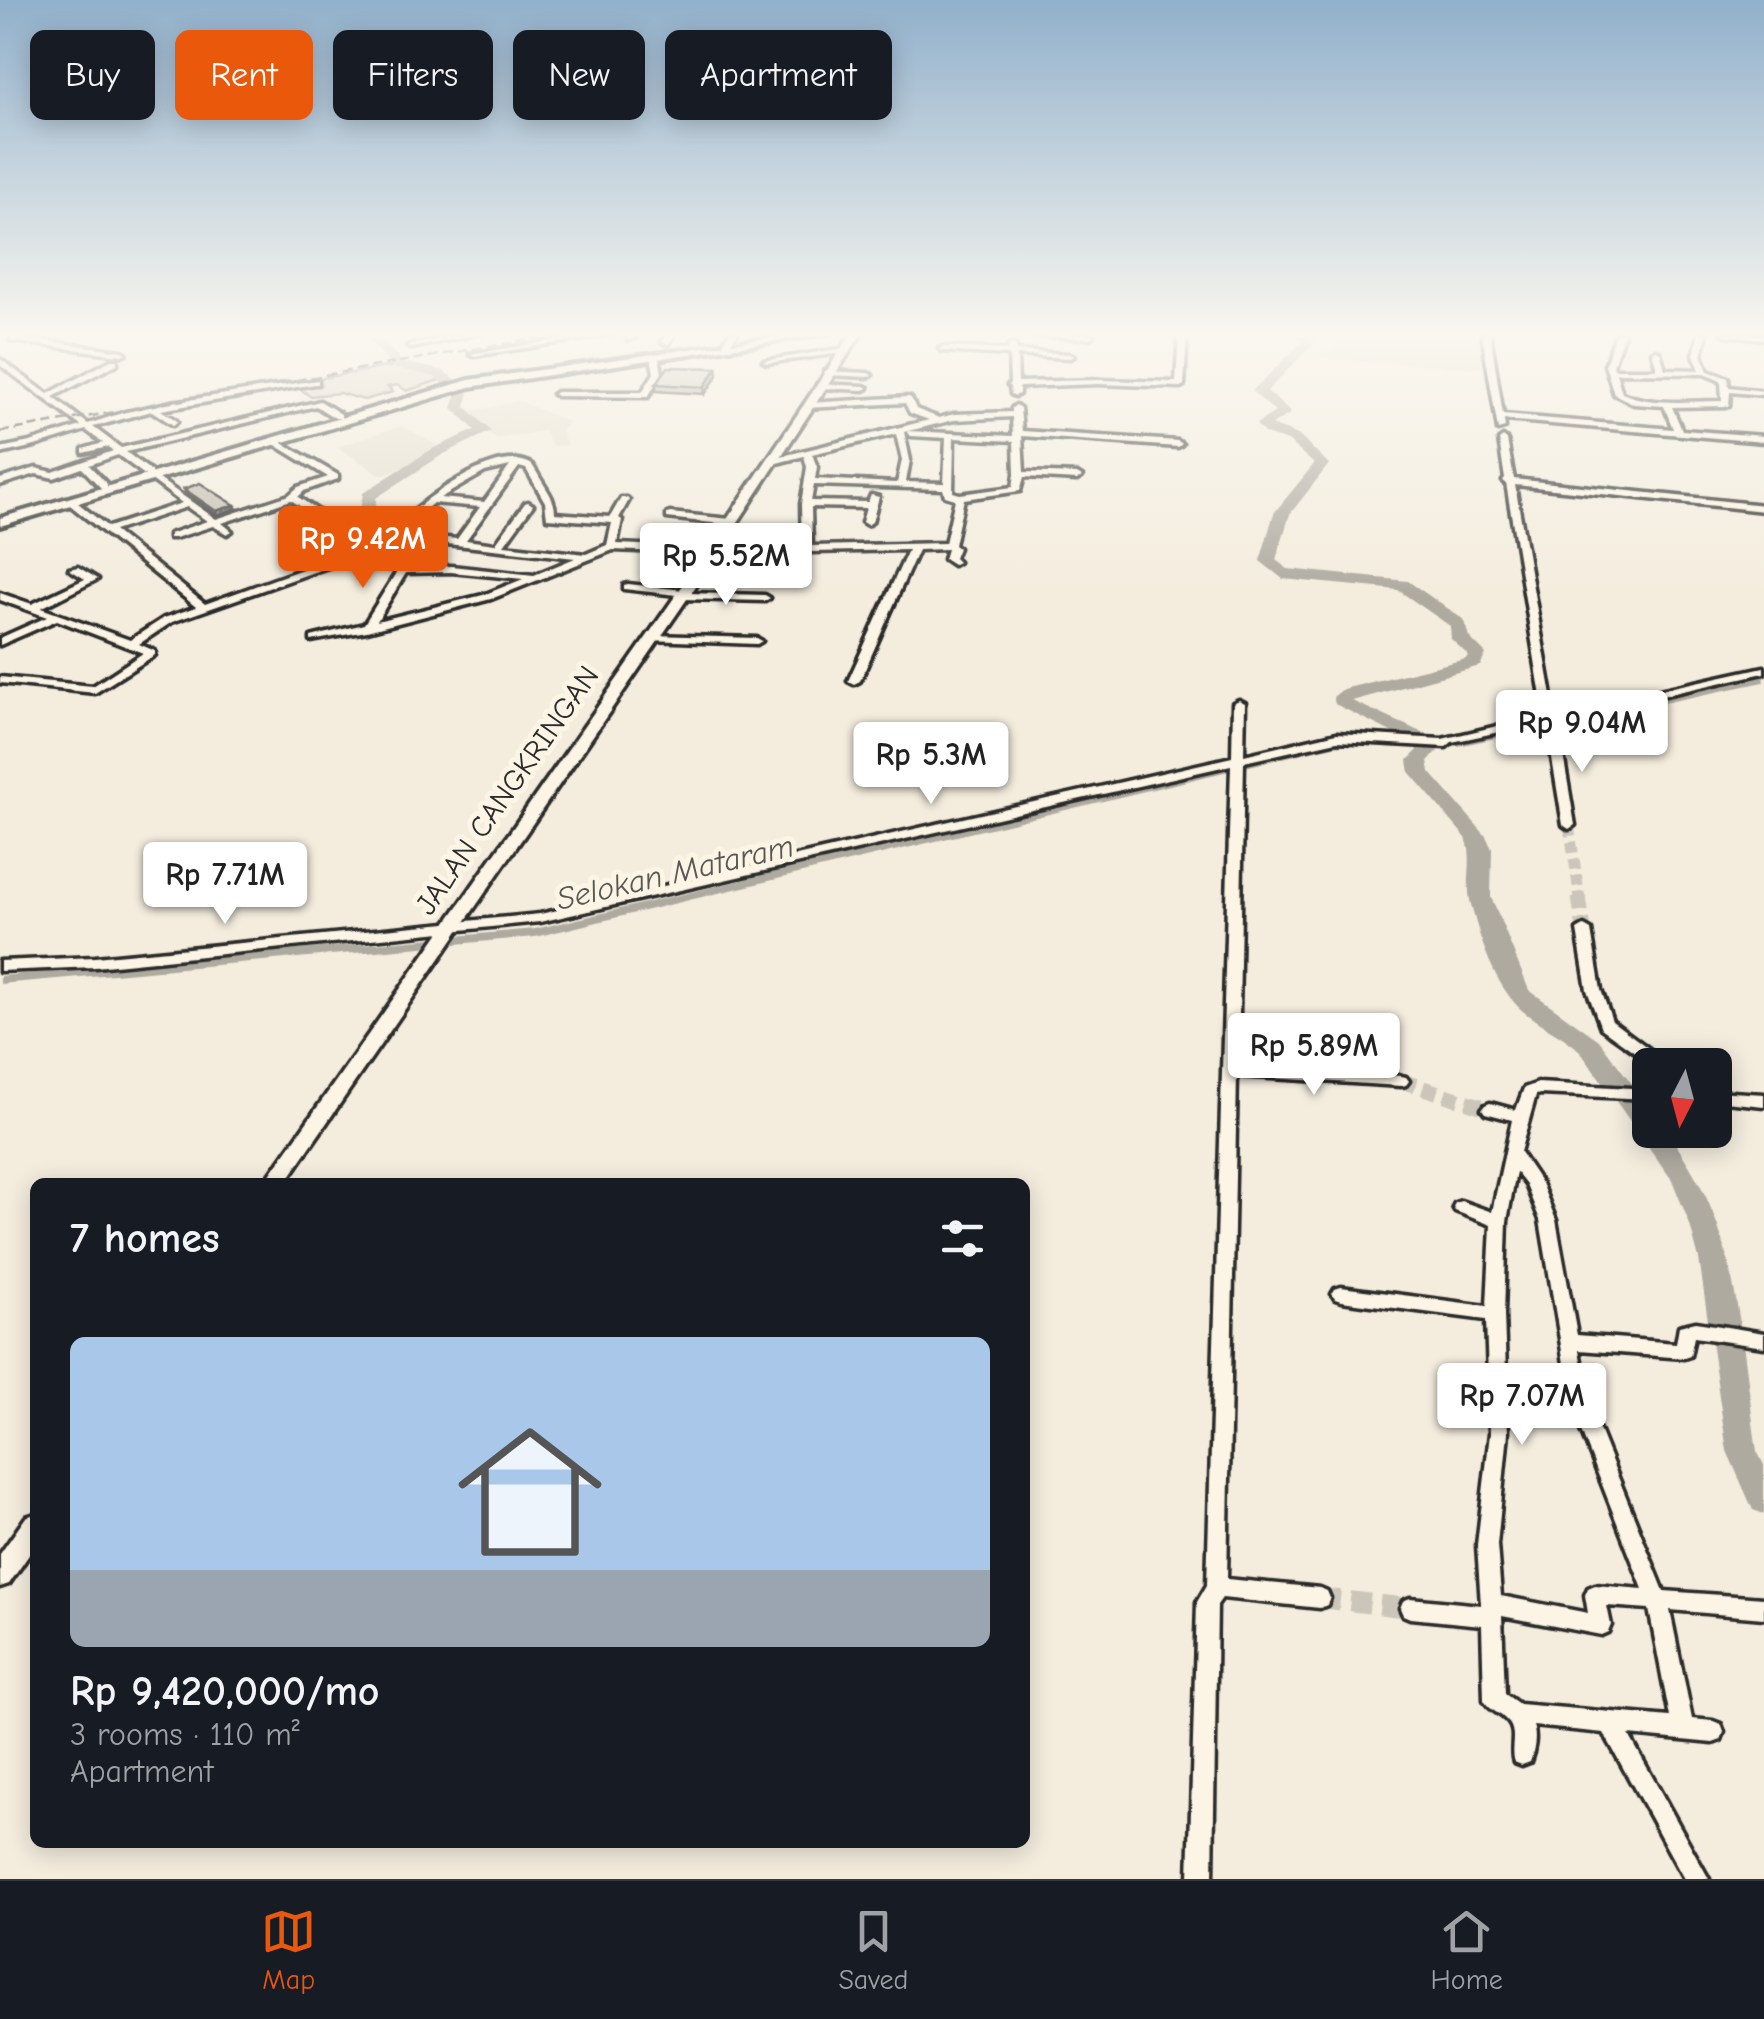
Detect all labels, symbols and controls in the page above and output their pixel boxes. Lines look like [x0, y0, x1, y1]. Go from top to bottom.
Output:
chip: Buy [30, 30, 155, 120]
chip: Rent [175, 30, 313, 120]
chip: Filters [333, 30, 493, 120]
chip: New [513, 30, 645, 120]
chip: Apartment [665, 30, 892, 120]
pin: Rp 9.42M [260, 506, 466, 591]
text: Rp 9.42M [300, 520, 426, 557]
pin: Rp 5.52M [623, 523, 829, 608]
text: Rp 5.52M [662, 537, 790, 574]
street label: JALAN CANGKRINGAN [408, 659, 606, 921]
pin: Rp 9.04M [1479, 690, 1685, 775]
text: Rp 9.04M [1518, 704, 1646, 741]
pin: Rp 5.3M [839, 722, 1023, 807]
text: Rp 5.3M [875, 736, 987, 773]
water label: Selokan Mataram [553, 827, 797, 918]
pin: Rp 7.71M [122, 842, 328, 927]
text: Rp 7.71M [165, 856, 285, 893]
pin: Rp 5.89M [1211, 1013, 1417, 1098]
text: Rp 5.89M [1250, 1027, 1378, 1064]
north arrow [1632, 1048, 1732, 1148]
map controls [1632, 1048, 1732, 1148]
icon: filters [935, 1211, 990, 1266]
text: 7 homes [70, 1214, 220, 1263]
pin: Rp 7.07M [1419, 1363, 1625, 1448]
text: Rp 7.07M [1459, 1377, 1585, 1414]
icon: home [440, 1402, 620, 1582]
text: Rp 9,420,000/mo [70, 1667, 380, 1716]
text: 3 rooms · 110 m² [70, 1716, 300, 1753]
text: Apartment [70, 1753, 213, 1790]
tab: Map [261, 1904, 316, 1996]
tab: Saved [838, 1904, 908, 1996]
tab: Home [1431, 1904, 1503, 1996]

